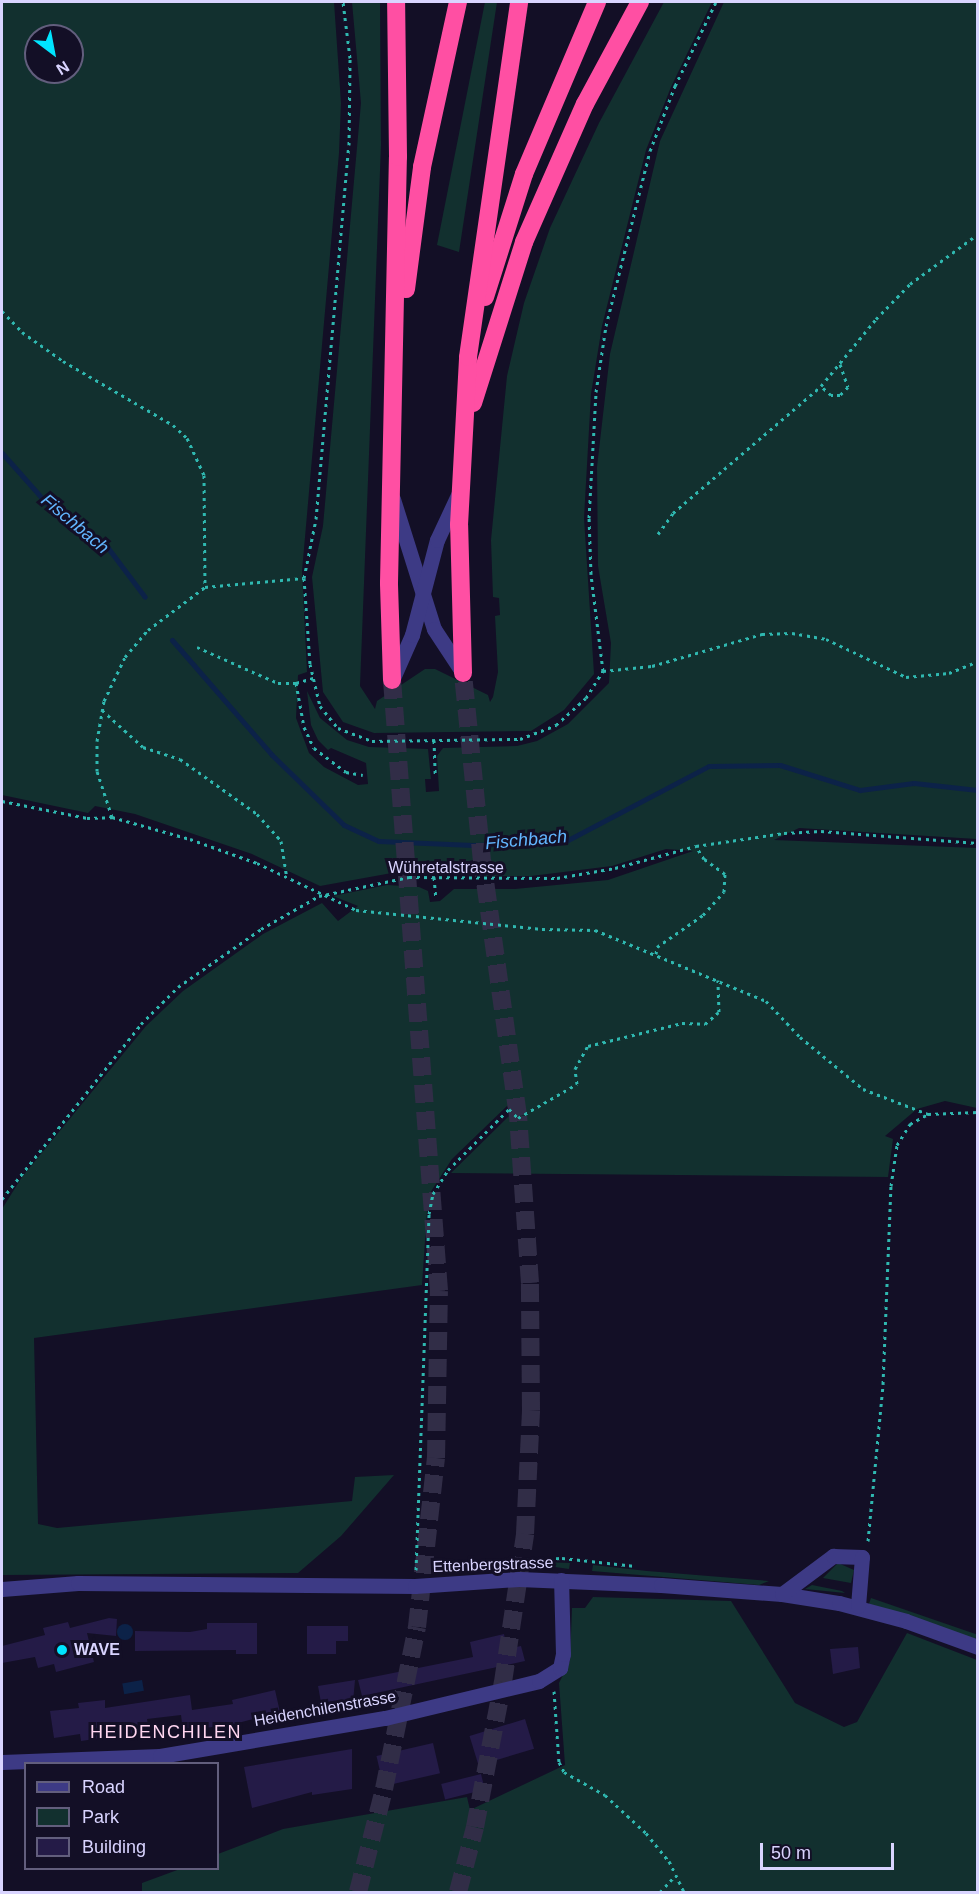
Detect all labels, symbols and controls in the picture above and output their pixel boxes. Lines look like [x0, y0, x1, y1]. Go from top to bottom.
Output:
north arrow [24, 24, 84, 84]
text: N [53, 58, 72, 78]
water label: Fischbach [37, 489, 113, 559]
water label: Fischbach [484, 826, 568, 854]
street label: Wühretalstrasse [388, 858, 504, 878]
street label: Ettenbergstrasse [432, 1553, 554, 1577]
place label: WAVE [74, 1640, 120, 1660]
marker: WAVE [55, 1643, 69, 1657]
street label: Heidenchilenstrasse [252, 1687, 398, 1731]
district label: HEIDENCHILEN [90, 1721, 242, 1743]
legend [24, 1762, 219, 1870]
text: Road [82, 1777, 125, 1797]
text: Park [82, 1807, 119, 1827]
scale bar [763, 1831, 896, 1869]
text: Building [82, 1837, 146, 1857]
text: 50 m [771, 1843, 811, 1863]

